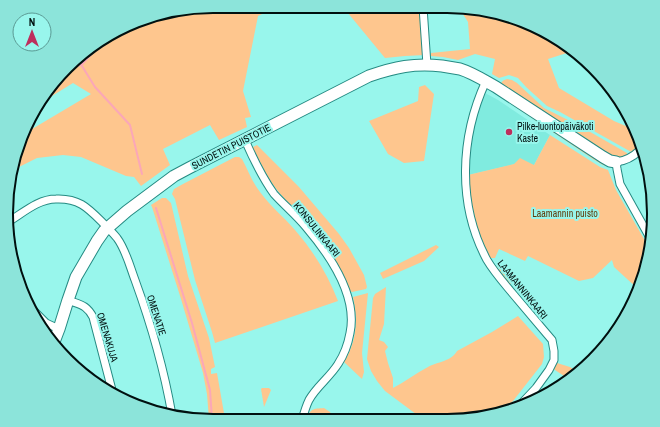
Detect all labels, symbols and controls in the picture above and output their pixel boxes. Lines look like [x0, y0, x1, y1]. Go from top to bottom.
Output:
north arrow [12, 12, 52, 52]
text: N [29, 15, 35, 29]
place label: Pilke-luontopäiväkoti Kaste [517, 120, 594, 145]
street label: SUNDETIN PUISTOTIE [189, 121, 273, 172]
marker: Pilke-luontopäiväkoti Kaste [504, 127, 514, 137]
street label: KONSULINKAARI [291, 199, 343, 259]
park label: Laamannin puisto [532, 207, 598, 220]
street label: LAAMANNINKAARI [495, 257, 550, 322]
street label: OMENATIE [144, 293, 169, 337]
street label: OMENAKUJA [94, 311, 121, 364]

